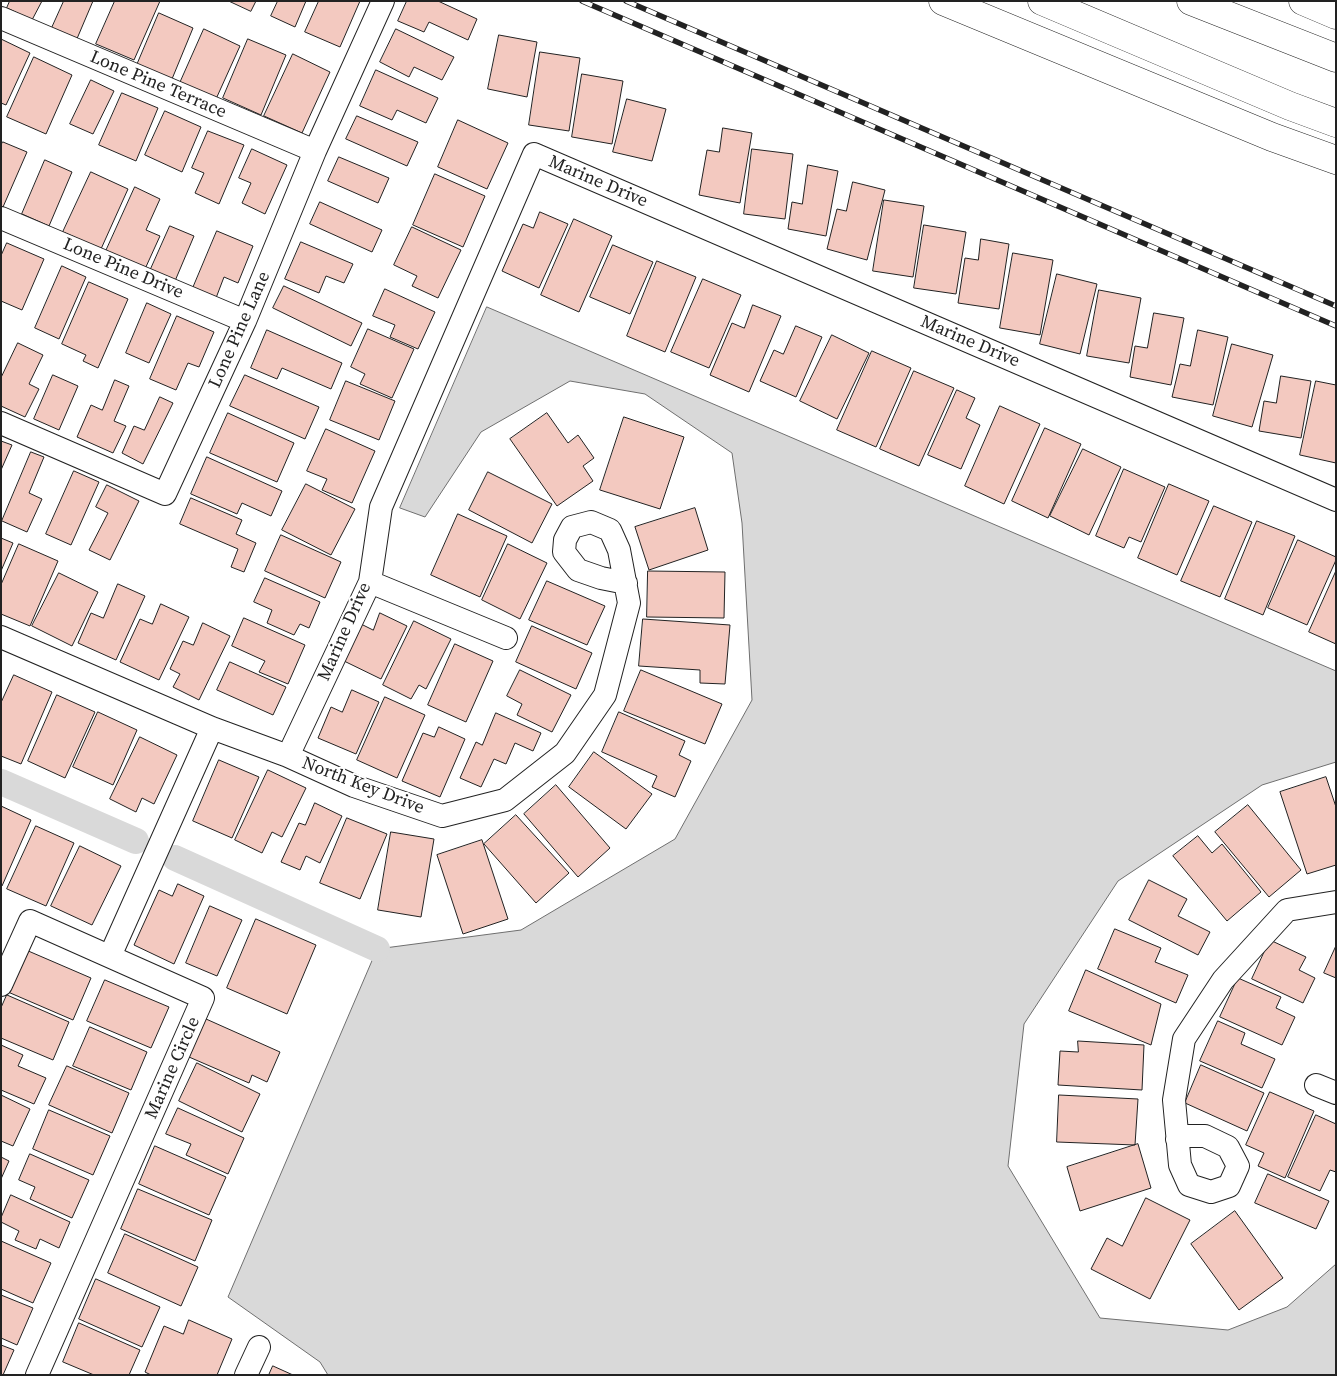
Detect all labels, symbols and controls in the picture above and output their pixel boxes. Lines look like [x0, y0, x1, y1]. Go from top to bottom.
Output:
street label: Lone Pine Terrace [86, 46, 230, 124]
street label: Marine Drive [545, 151, 651, 213]
street label: Lone Pine Drive [60, 234, 186, 304]
street label: Lone Pine Lane [205, 268, 275, 392]
street label: Marine Drive [917, 311, 1023, 373]
street label: Marine Drive [314, 579, 376, 685]
street label: North Key Drive [299, 753, 427, 819]
street label: Marine Circle [141, 1014, 205, 1122]

